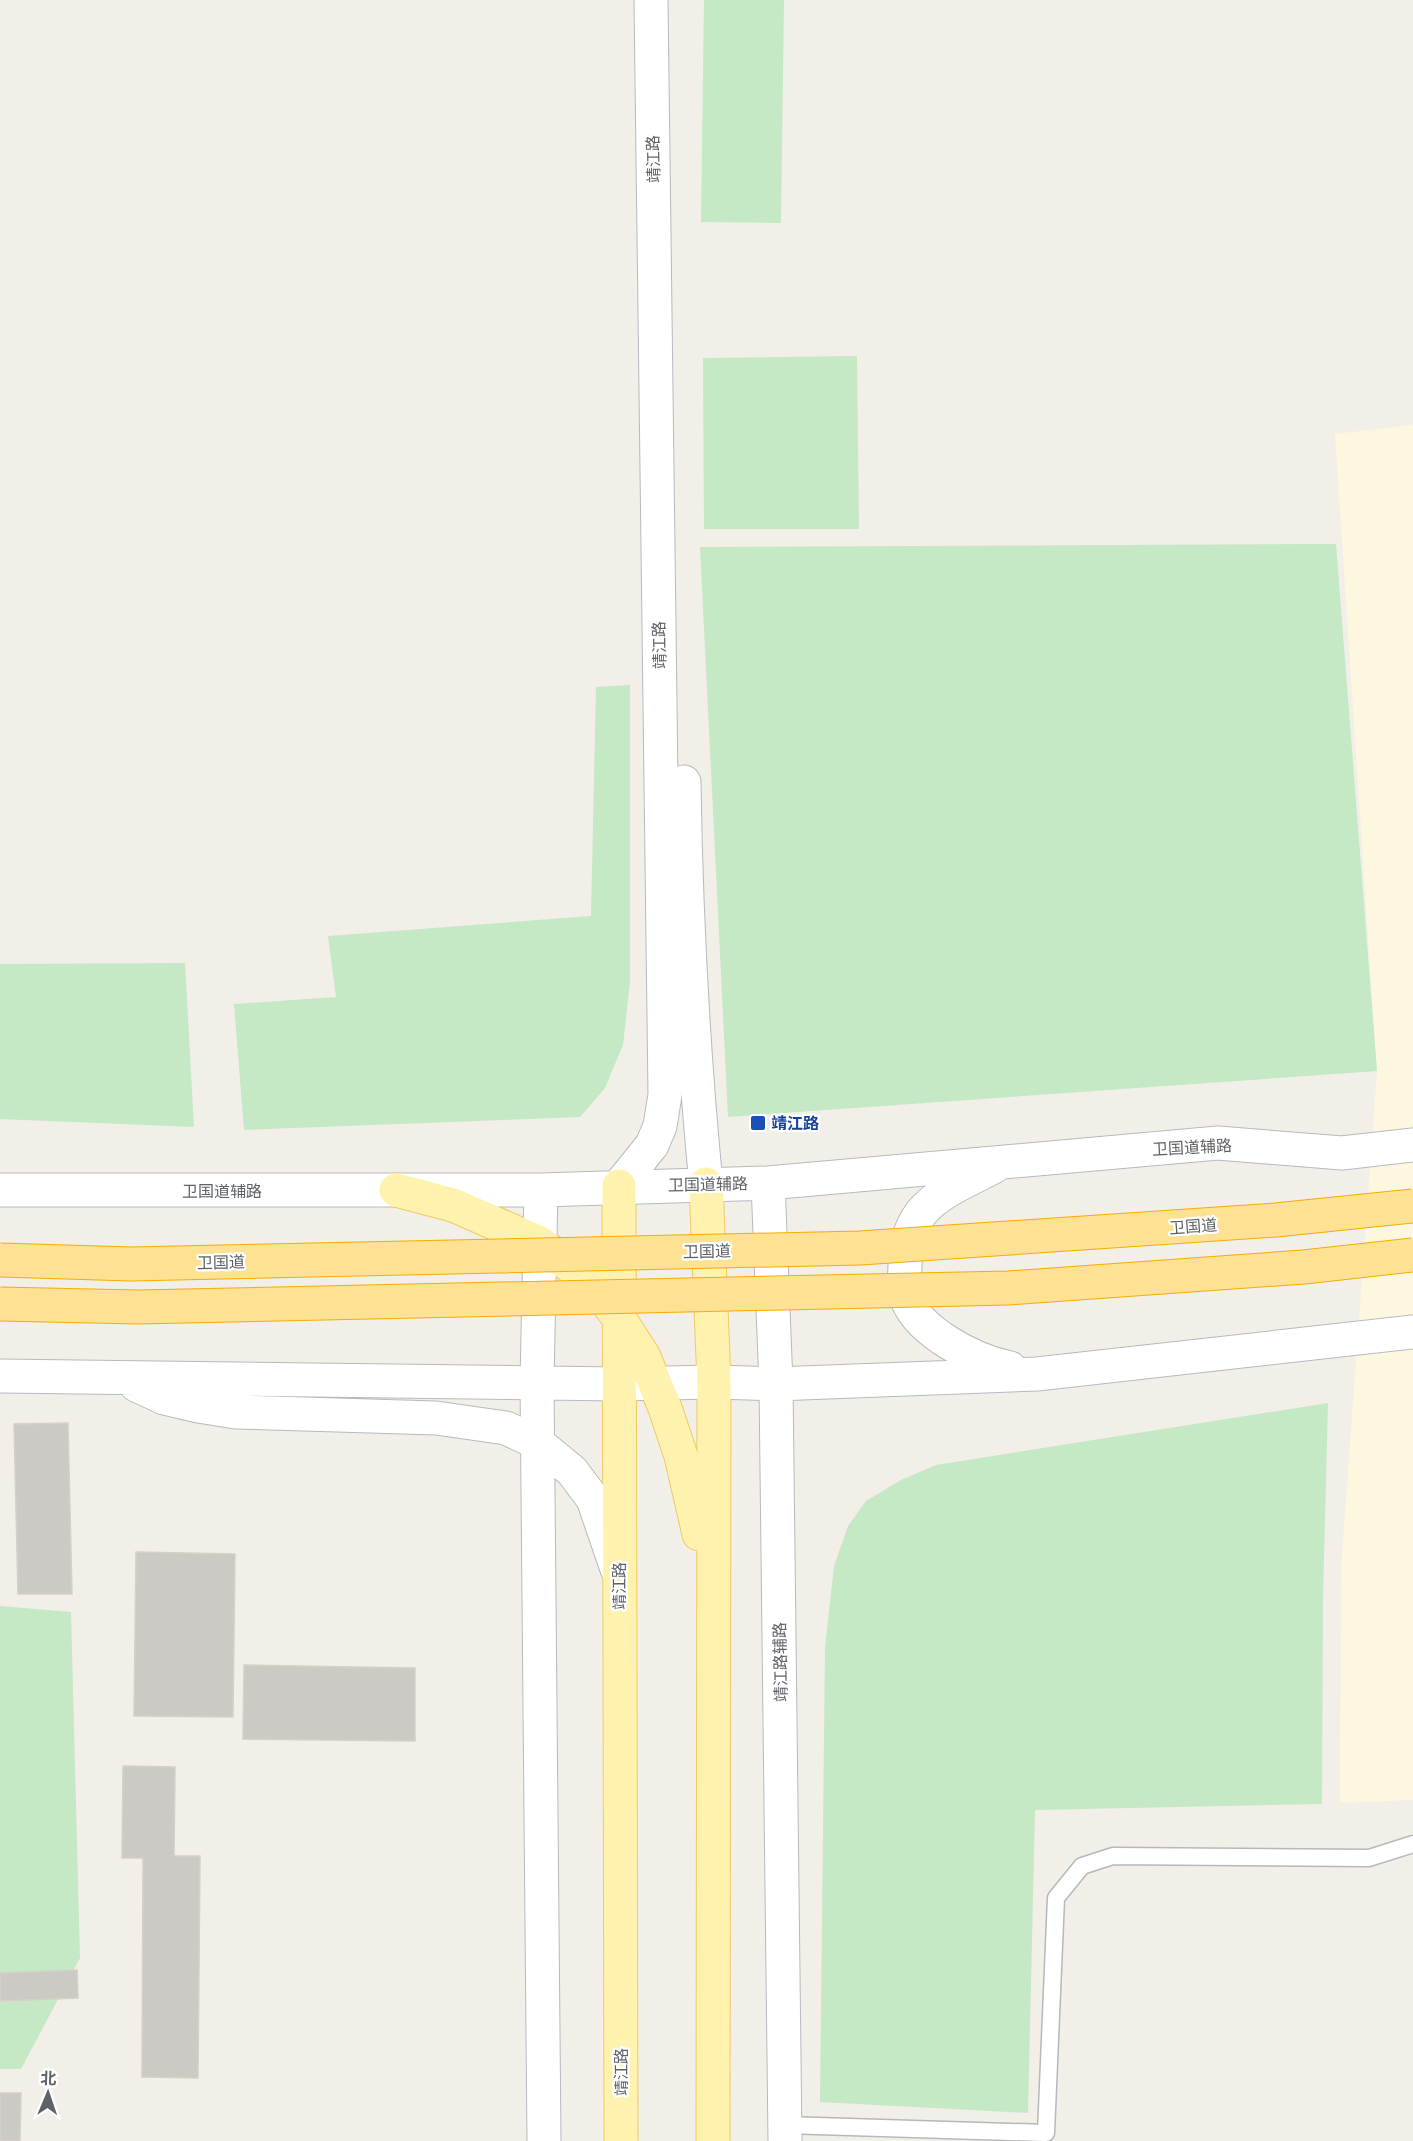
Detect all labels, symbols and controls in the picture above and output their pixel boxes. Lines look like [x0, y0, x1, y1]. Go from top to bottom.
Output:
street label: 靖江路 [643, 135, 663, 183]
street label: 靖江路 [649, 621, 669, 669]
place label: 靖江路 [771, 1113, 819, 1133]
marker: 靖江路 [749, 1114, 767, 1132]
street label: 卫国道辅路 [1152, 1135, 1232, 1159]
street label: 卫国道辅路 [668, 1173, 748, 1195]
street label: 卫国道辅路 [182, 1181, 262, 1201]
street label: 卫国道 [1168, 1214, 1218, 1238]
street label: 卫国道 [683, 1241, 731, 1261]
street label: 卫国道 [197, 1252, 245, 1272]
street label: 靖江路 [609, 1562, 629, 1610]
street label: 靖江路辅路 [769, 1622, 791, 1702]
street label: 靖江路 [611, 2048, 631, 2096]
north arrow [18, 2063, 78, 2123]
text: 北 [40, 2068, 57, 2088]

